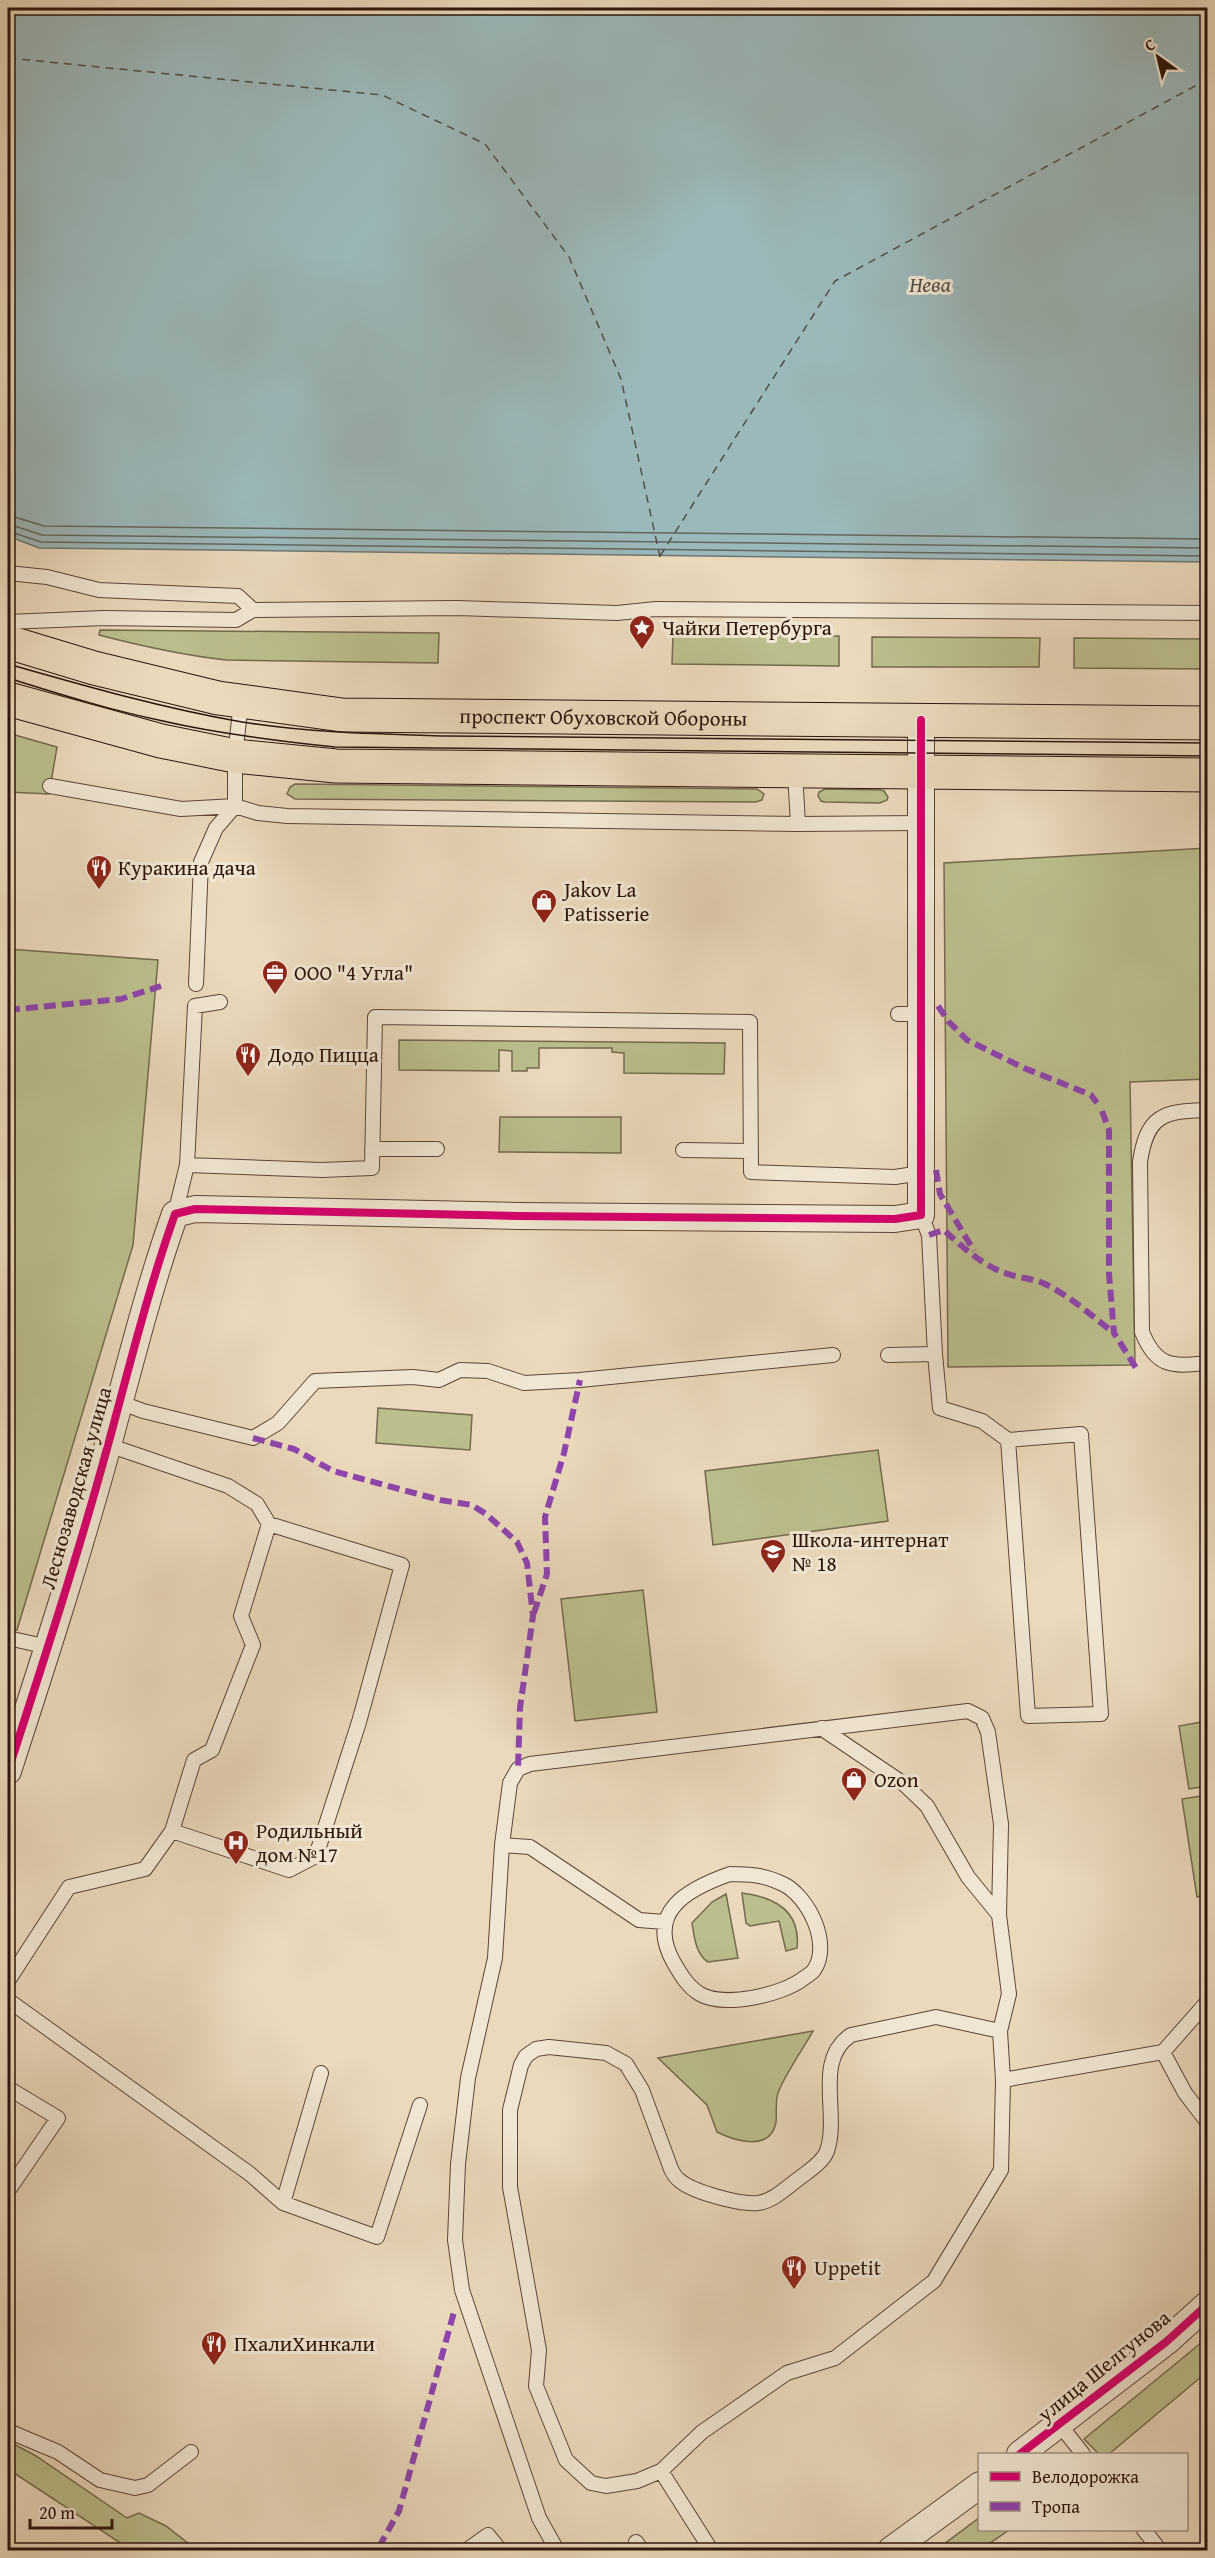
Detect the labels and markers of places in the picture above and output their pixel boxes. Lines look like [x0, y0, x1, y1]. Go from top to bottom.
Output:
place label: Чайки Петербурга [662, 612, 832, 643]
place icon: Чайки Петербурга [627, 613, 657, 651]
place label: Куракина дача [118, 852, 256, 883]
restaurant icon: Куракина дача [84, 853, 114, 891]
place label: Jakov La Patisserie [561, 874, 650, 929]
shop icon: Jakov La Patisserie [529, 887, 559, 925]
place label: ООО "4 Угла" [294, 957, 413, 988]
office icon: ООО "4 Угла" [260, 958, 290, 996]
place label: Додо Пицца [267, 1039, 379, 1070]
restaurant icon: Додо Пицца [233, 1040, 263, 1078]
place label: Школа-интернат № 18 [792, 1524, 948, 1579]
school or university icon: Школа-интернат № 18 [758, 1537, 788, 1575]
place label: Ozon [874, 1764, 919, 1795]
shop icon: Ozon [839, 1765, 869, 1803]
place label: Родильный дом №17 [256, 1815, 363, 1870]
hospital icon: Родильный дом №17 [221, 1828, 251, 1866]
place label: Uppetit [814, 2252, 882, 2283]
restaurant icon: Uppetit [779, 2253, 809, 2291]
place label: ПхалиХинкали [234, 2328, 375, 2359]
restaurant icon: ПхалиХинкали [199, 2329, 229, 2367]

